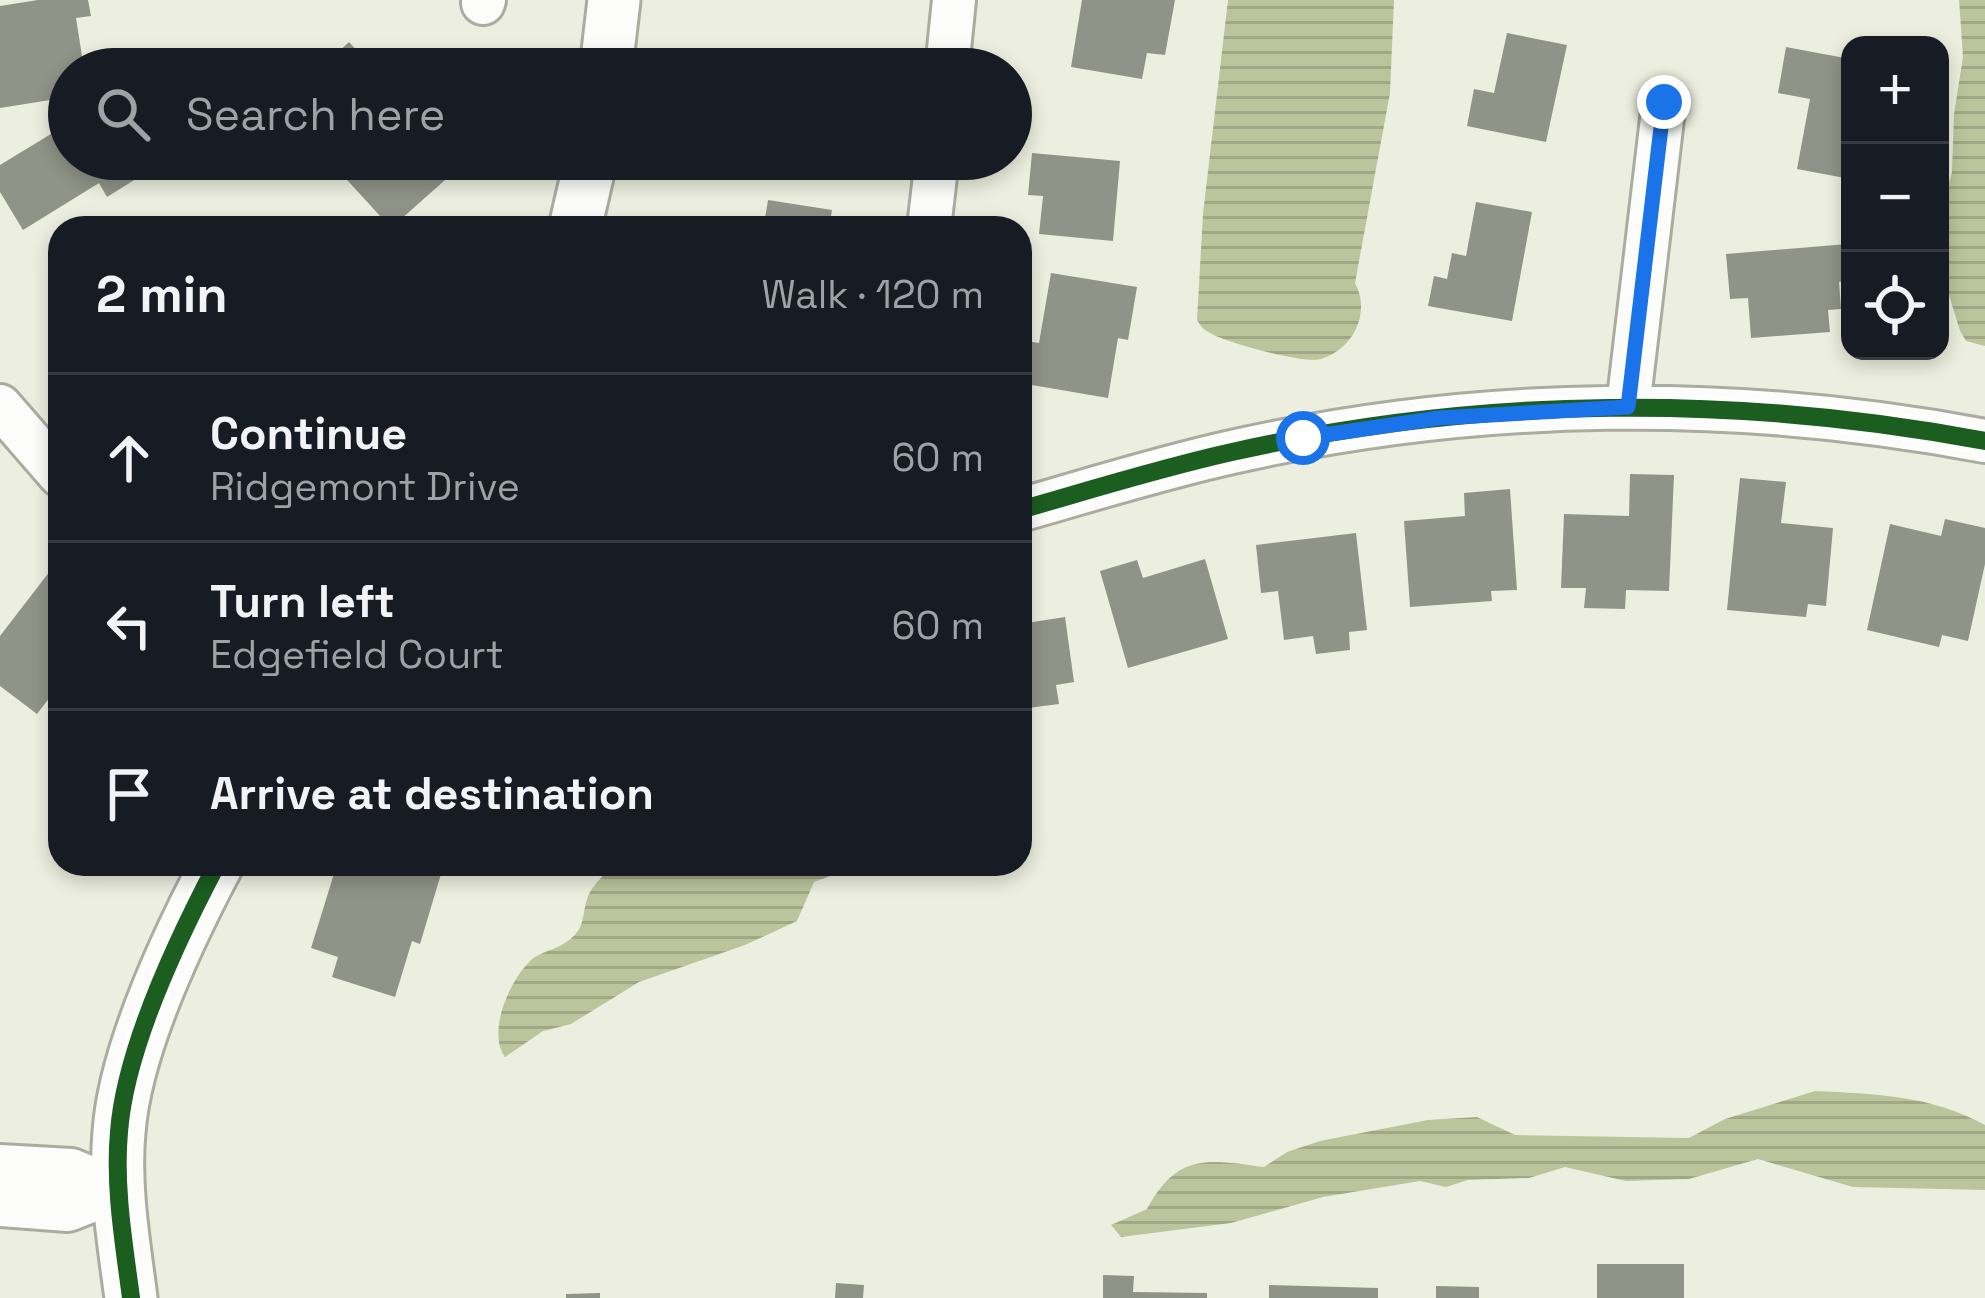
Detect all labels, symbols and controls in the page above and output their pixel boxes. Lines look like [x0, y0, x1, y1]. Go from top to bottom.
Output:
map controls [1841, 36, 1949, 360]
button: + [1841, 36, 1949, 144]
search box [48, 48, 1032, 180]
route end [1637, 75, 1691, 129]
icon: search [90, 81, 156, 147]
text: Search here [186, 86, 445, 143]
button: − [1841, 144, 1949, 252]
button: locate [1841, 252, 1949, 360]
text: 2 min [96, 262, 228, 327]
text: Walk · 120 m [762, 270, 984, 319]
text: Continue [210, 405, 407, 462]
route start [1276, 411, 1330, 465]
icon: ahead [96, 425, 162, 491]
text: 60 m [892, 433, 984, 482]
text: Ridgemont Drive [210, 462, 520, 511]
text: Turn left [210, 573, 395, 630]
icon: left [96, 593, 162, 659]
text: 60 m [892, 601, 984, 650]
text: Edgefield Court [210, 630, 504, 679]
icon: arrive [96, 761, 162, 827]
text: Arrive at destination [210, 765, 654, 822]

